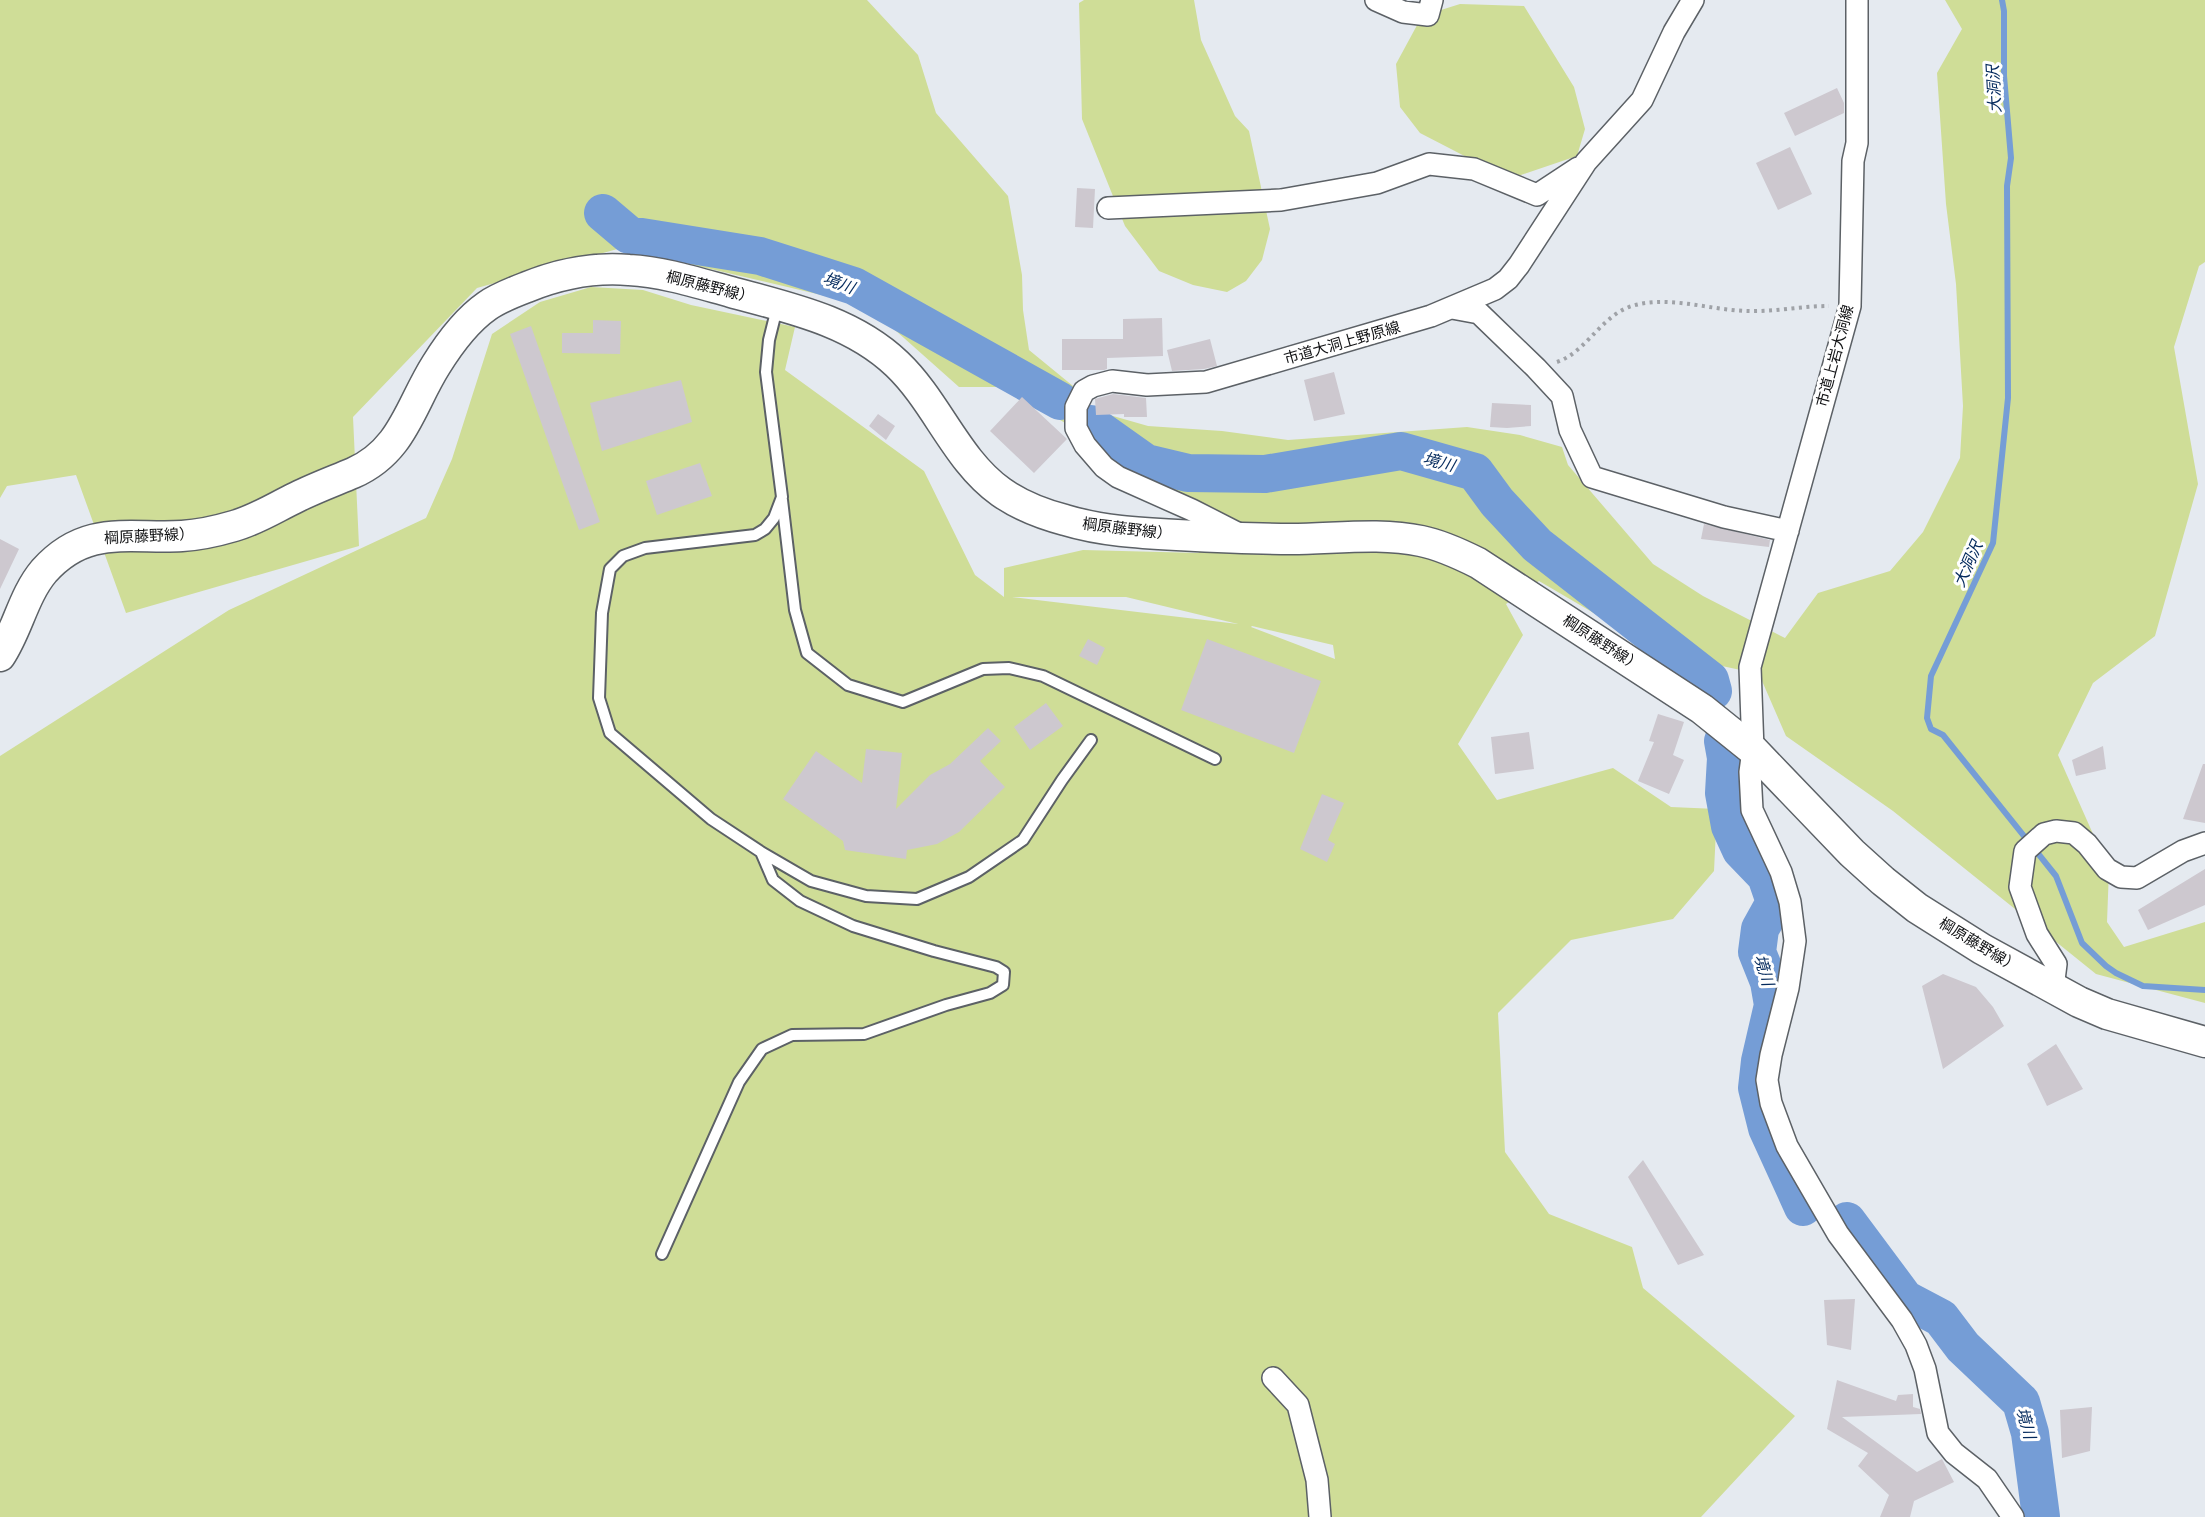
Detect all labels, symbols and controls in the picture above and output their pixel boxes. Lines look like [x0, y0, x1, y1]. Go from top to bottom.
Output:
water label: 大洞沢 [1983, 63, 2005, 113]
street label: 棡原藤野線） [664, 267, 756, 307]
water label: 境川 [821, 269, 859, 298]
street label: 市道上岩大洞線 [1813, 303, 1857, 409]
street label: 市道大洞上野原線 [1282, 318, 1402, 368]
water label: 境川 [1421, 449, 1459, 476]
street label: 棡原藤野線） [1081, 515, 1173, 543]
street label: 棡原藤野線） [104, 525, 194, 547]
water label: 大洞沢 [1950, 536, 1987, 590]
street label: 棡原藤野線） [1559, 611, 1645, 675]
street label: 棡原藤野線） [1936, 914, 2022, 976]
water label: 境川 [1750, 952, 1778, 990]
water label: 境川 [2013, 1405, 2040, 1443]

